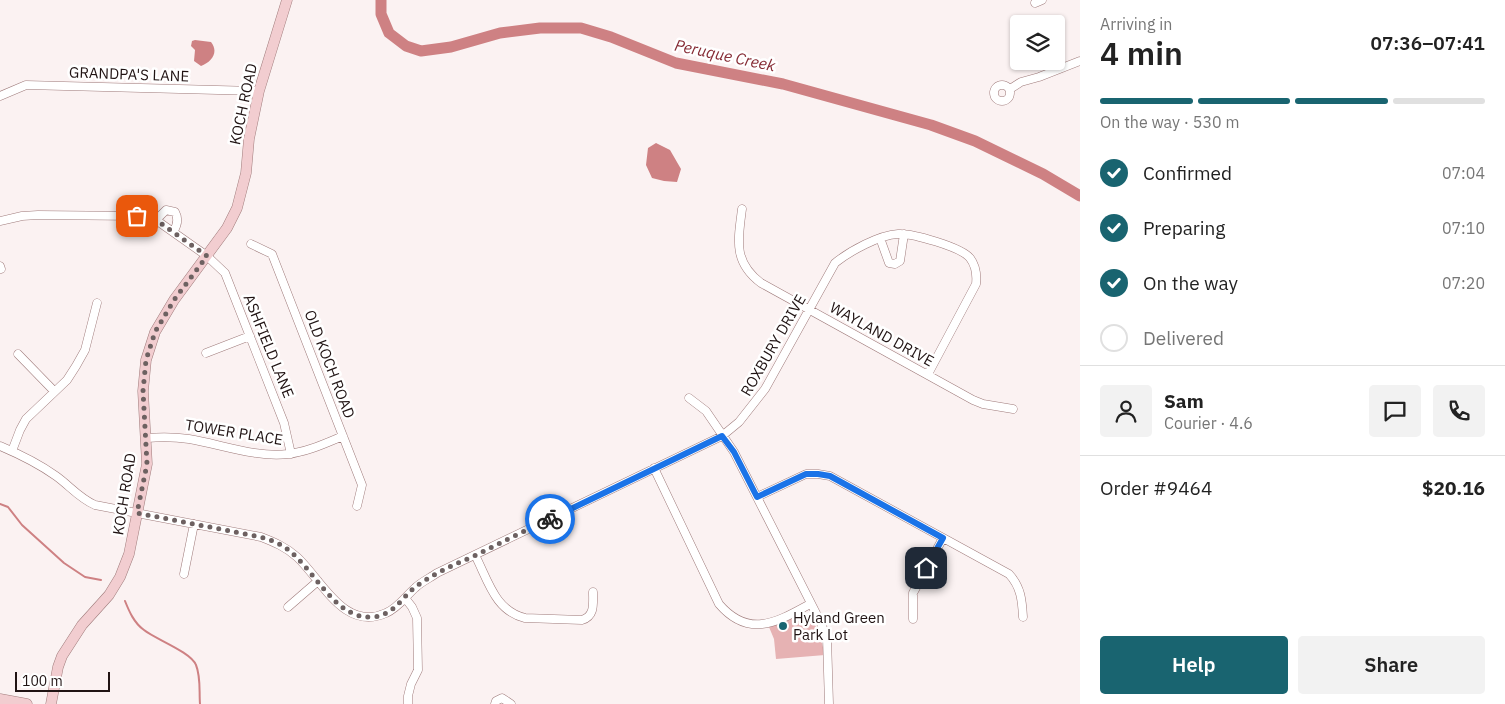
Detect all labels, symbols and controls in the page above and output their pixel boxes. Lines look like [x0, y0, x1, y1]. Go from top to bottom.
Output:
text: Arriving in [1100, 14, 1172, 34]
map controls [1010, 15, 1065, 70]
button: layers [1010, 15, 1065, 70]
text: 07:36–07:41 [1371, 31, 1485, 55]
text: 4 min [1100, 32, 1183, 74]
water label: Peruque Creek [673, 35, 778, 76]
street label: GRANDPA'S LANE [69, 62, 189, 86]
street label: KOCH ROAD [225, 62, 261, 146]
text: On the way · 530 m [1100, 112, 1239, 132]
icon: check [1100, 159, 1128, 187]
text: Confirmed [1143, 161, 1232, 185]
text: 07:04 [1442, 163, 1485, 183]
pin [116, 195, 158, 237]
icon: bag [123, 202, 151, 230]
icon: check [1100, 214, 1128, 242]
text: Preparing [1143, 216, 1225, 240]
text: 07:10 [1442, 218, 1485, 238]
icon: check [1100, 269, 1128, 297]
text: On the way [1143, 271, 1238, 295]
text: 07:20 [1442, 273, 1485, 293]
street label: ASHFIELD LANE [240, 291, 298, 401]
street label: ROXBURY DRIVE [736, 291, 810, 399]
street label: WAYLAND DRIVE [827, 298, 937, 370]
street label: OLD KOCH ROAD [301, 307, 359, 421]
text: Delivered [1143, 326, 1224, 350]
button: person [1100, 385, 1152, 437]
button: chat [1369, 385, 1421, 437]
button: phone [1433, 385, 1485, 437]
text: Sam [1164, 389, 1204, 413]
text: Courier · 4.6 [1164, 413, 1253, 433]
street label: TOWER PLACE [184, 415, 284, 449]
street label: KOCH ROAD [108, 452, 140, 536]
text: Order #9464 [1100, 476, 1212, 500]
text: $20.16 [1422, 476, 1485, 500]
courier [525, 494, 575, 544]
icon: bike [536, 505, 564, 533]
pin [905, 547, 947, 589]
icon: home [912, 554, 940, 582]
place label: Hyland Green Park Lot [793, 608, 885, 644]
marker: Hyland Green Park Lot [777, 620, 789, 632]
button: Help [1100, 636, 1288, 694]
button: Share [1298, 636, 1485, 694]
scale bar [15, 669, 110, 692]
text: 100 m [22, 672, 63, 690]

